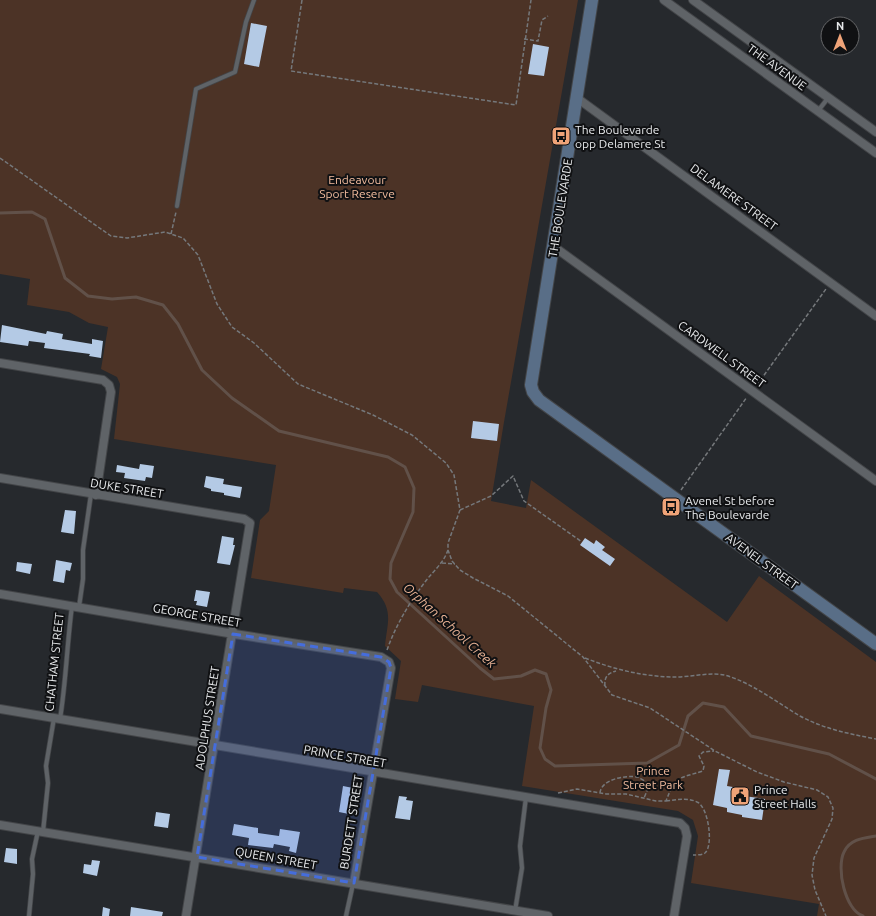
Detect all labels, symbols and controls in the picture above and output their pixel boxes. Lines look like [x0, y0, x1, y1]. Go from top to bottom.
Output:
north arrow [820, 16, 860, 56]
text: N [836, 20, 844, 32]
street label: THE AVENUE [745, 41, 809, 93]
place label: The Boulevarde opp Delamere St [575, 123, 665, 150]
bus stop icon: The Boulevarde opp Delamere St [550, 125, 572, 147]
street label: THE BOULEVARDE [546, 157, 574, 258]
street label: DELAMERE STREET [688, 161, 780, 233]
park label: Endeavour Sport Reserve [319, 173, 395, 200]
street label: CARDWELL STREET [676, 318, 768, 390]
street label: DUKE STREET [89, 476, 165, 500]
place label: Avenel St before The Boulevarde [685, 494, 775, 521]
bus stop icon: Avenel St before The Boulevarde [660, 496, 682, 518]
street label: AVENEL STREET [723, 530, 801, 592]
water label: Orphan School Creek [401, 580, 499, 670]
street label: GEORGE STREET [152, 601, 242, 629]
street label: CHATHAM STREET [42, 612, 66, 712]
street label: ADOLPHUS STREET [192, 665, 222, 771]
street label: PRINCE STREET [303, 742, 388, 770]
park label: Prince Street Park [623, 764, 683, 791]
street label: BURDETT STREET [337, 774, 365, 870]
place label: Prince Street Halls [754, 783, 816, 810]
public building icon: Prince Street Halls [729, 785, 751, 807]
street label: QUEEN STREET [234, 844, 318, 872]

